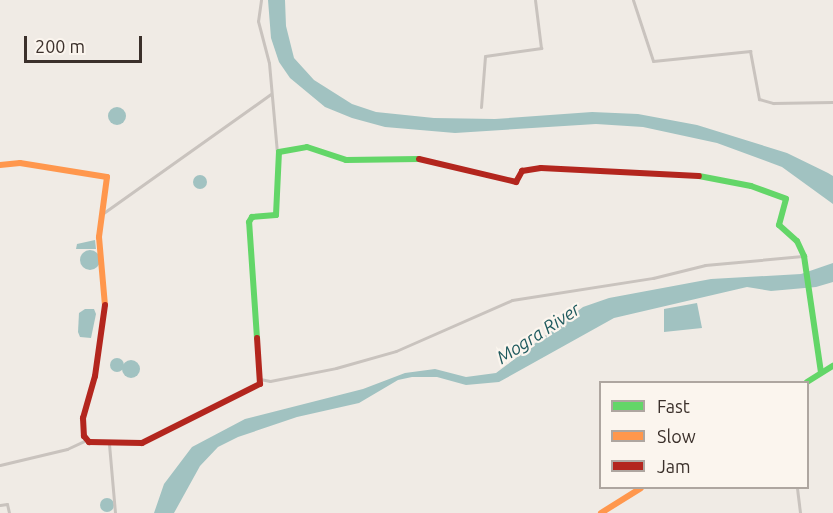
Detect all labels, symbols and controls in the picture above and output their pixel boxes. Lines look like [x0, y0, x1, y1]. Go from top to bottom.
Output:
scale bar [27, 24, 146, 62]
text: 200 m [35, 36, 85, 56]
water label: Mogra River [492, 298, 584, 368]
legend [599, 381, 809, 489]
text: Fast [657, 396, 690, 416]
text: Slow [657, 426, 696, 446]
text: Jam [657, 456, 691, 476]

